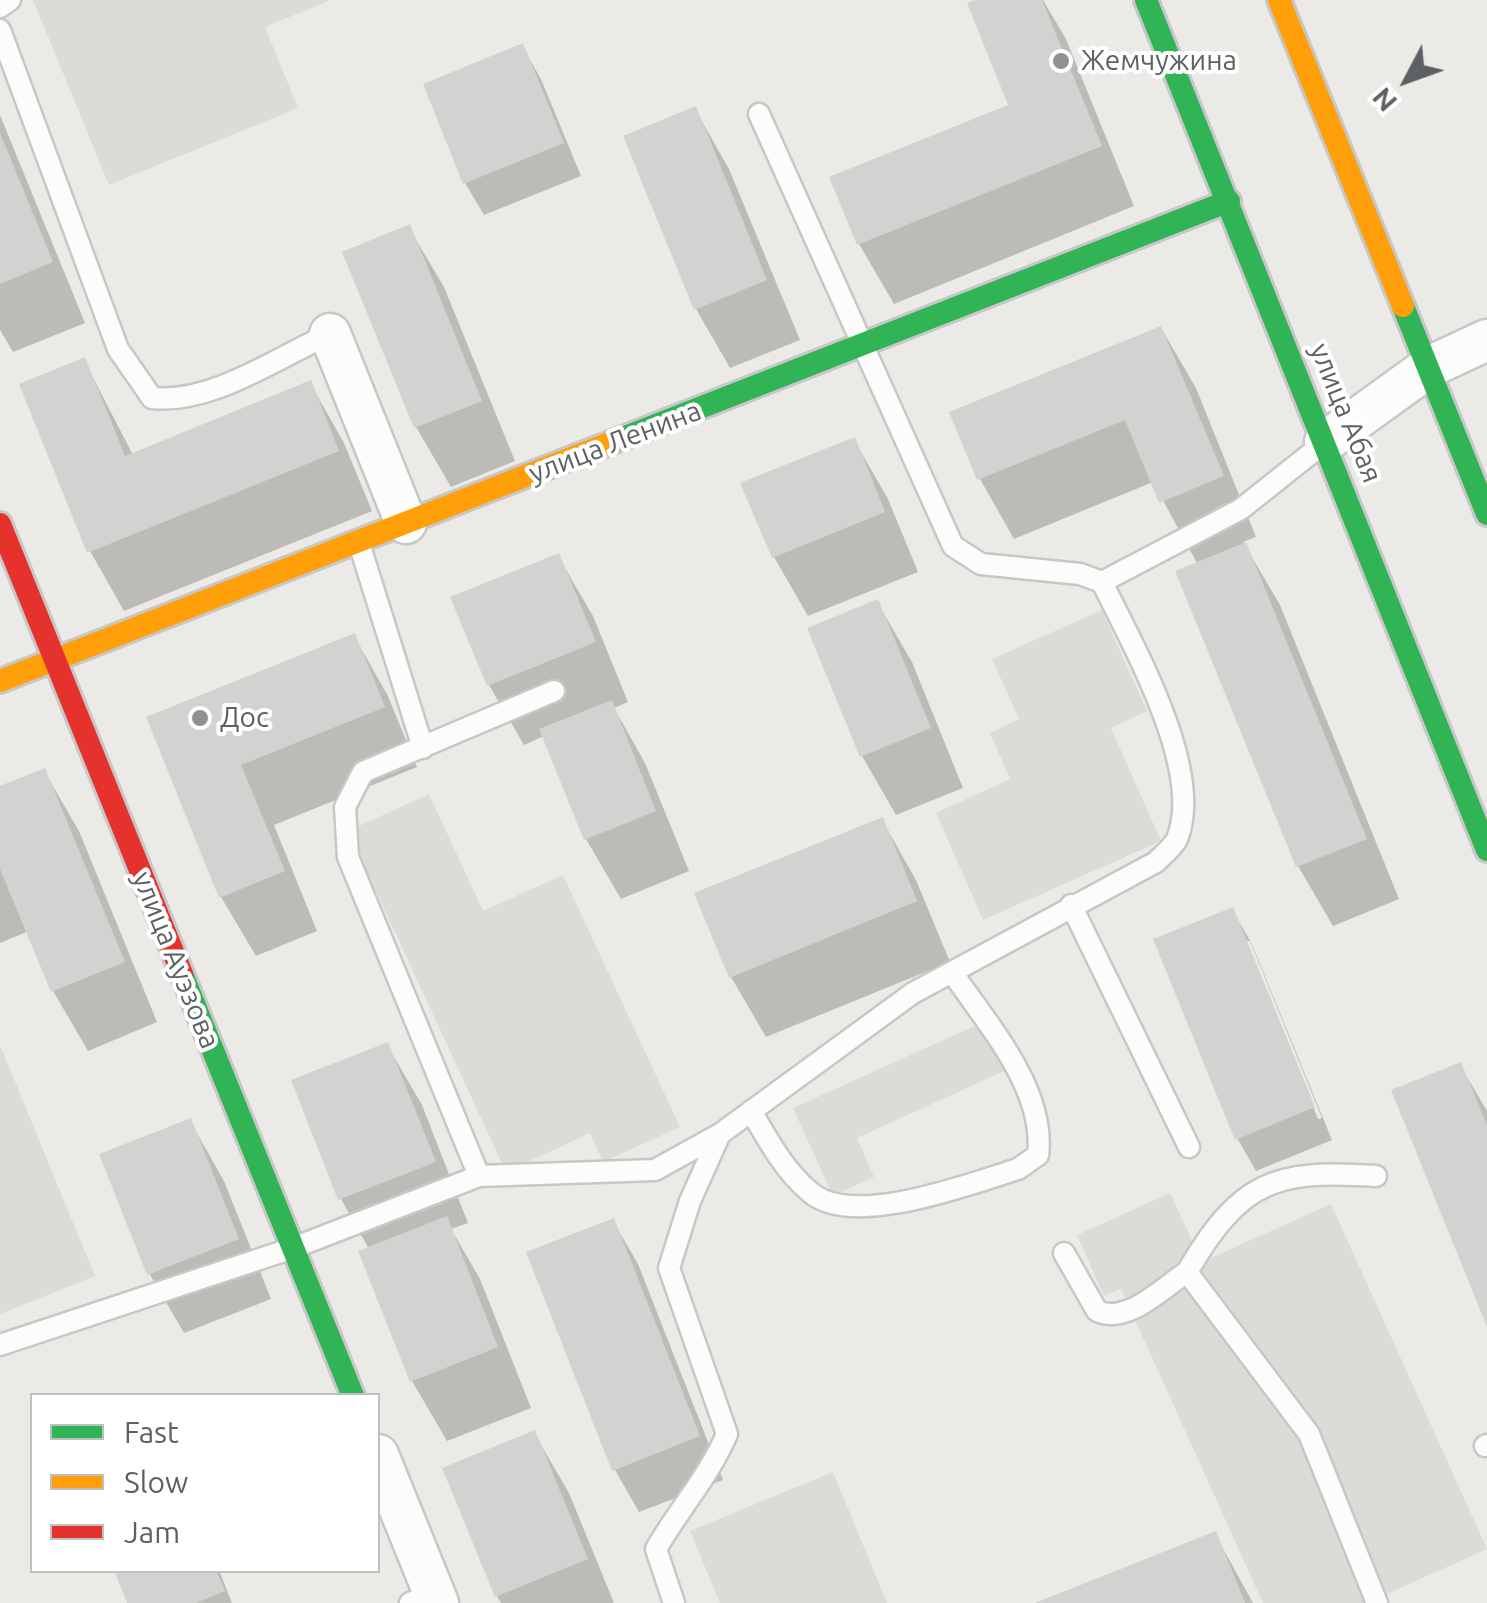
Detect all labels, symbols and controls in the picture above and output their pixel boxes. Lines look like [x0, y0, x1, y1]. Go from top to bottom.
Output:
north arrow [1357, 30, 1457, 130]
place label: Жемчужина [1081, 44, 1237, 78]
marker: Жемчужина [1050, 50, 1072, 72]
text: N [1365, 82, 1403, 118]
street label: улица Абая [1303, 339, 1389, 487]
street label: улица Ленина [524, 394, 706, 490]
place label: Дос [220, 701, 269, 735]
marker: Дос [189, 707, 211, 729]
street label: улица Ауэзова [125, 867, 227, 1053]
legend [30, 1393, 380, 1573]
text: Fast [124, 1415, 179, 1449]
text: Slow [124, 1465, 188, 1499]
text: Jam [124, 1515, 180, 1549]

